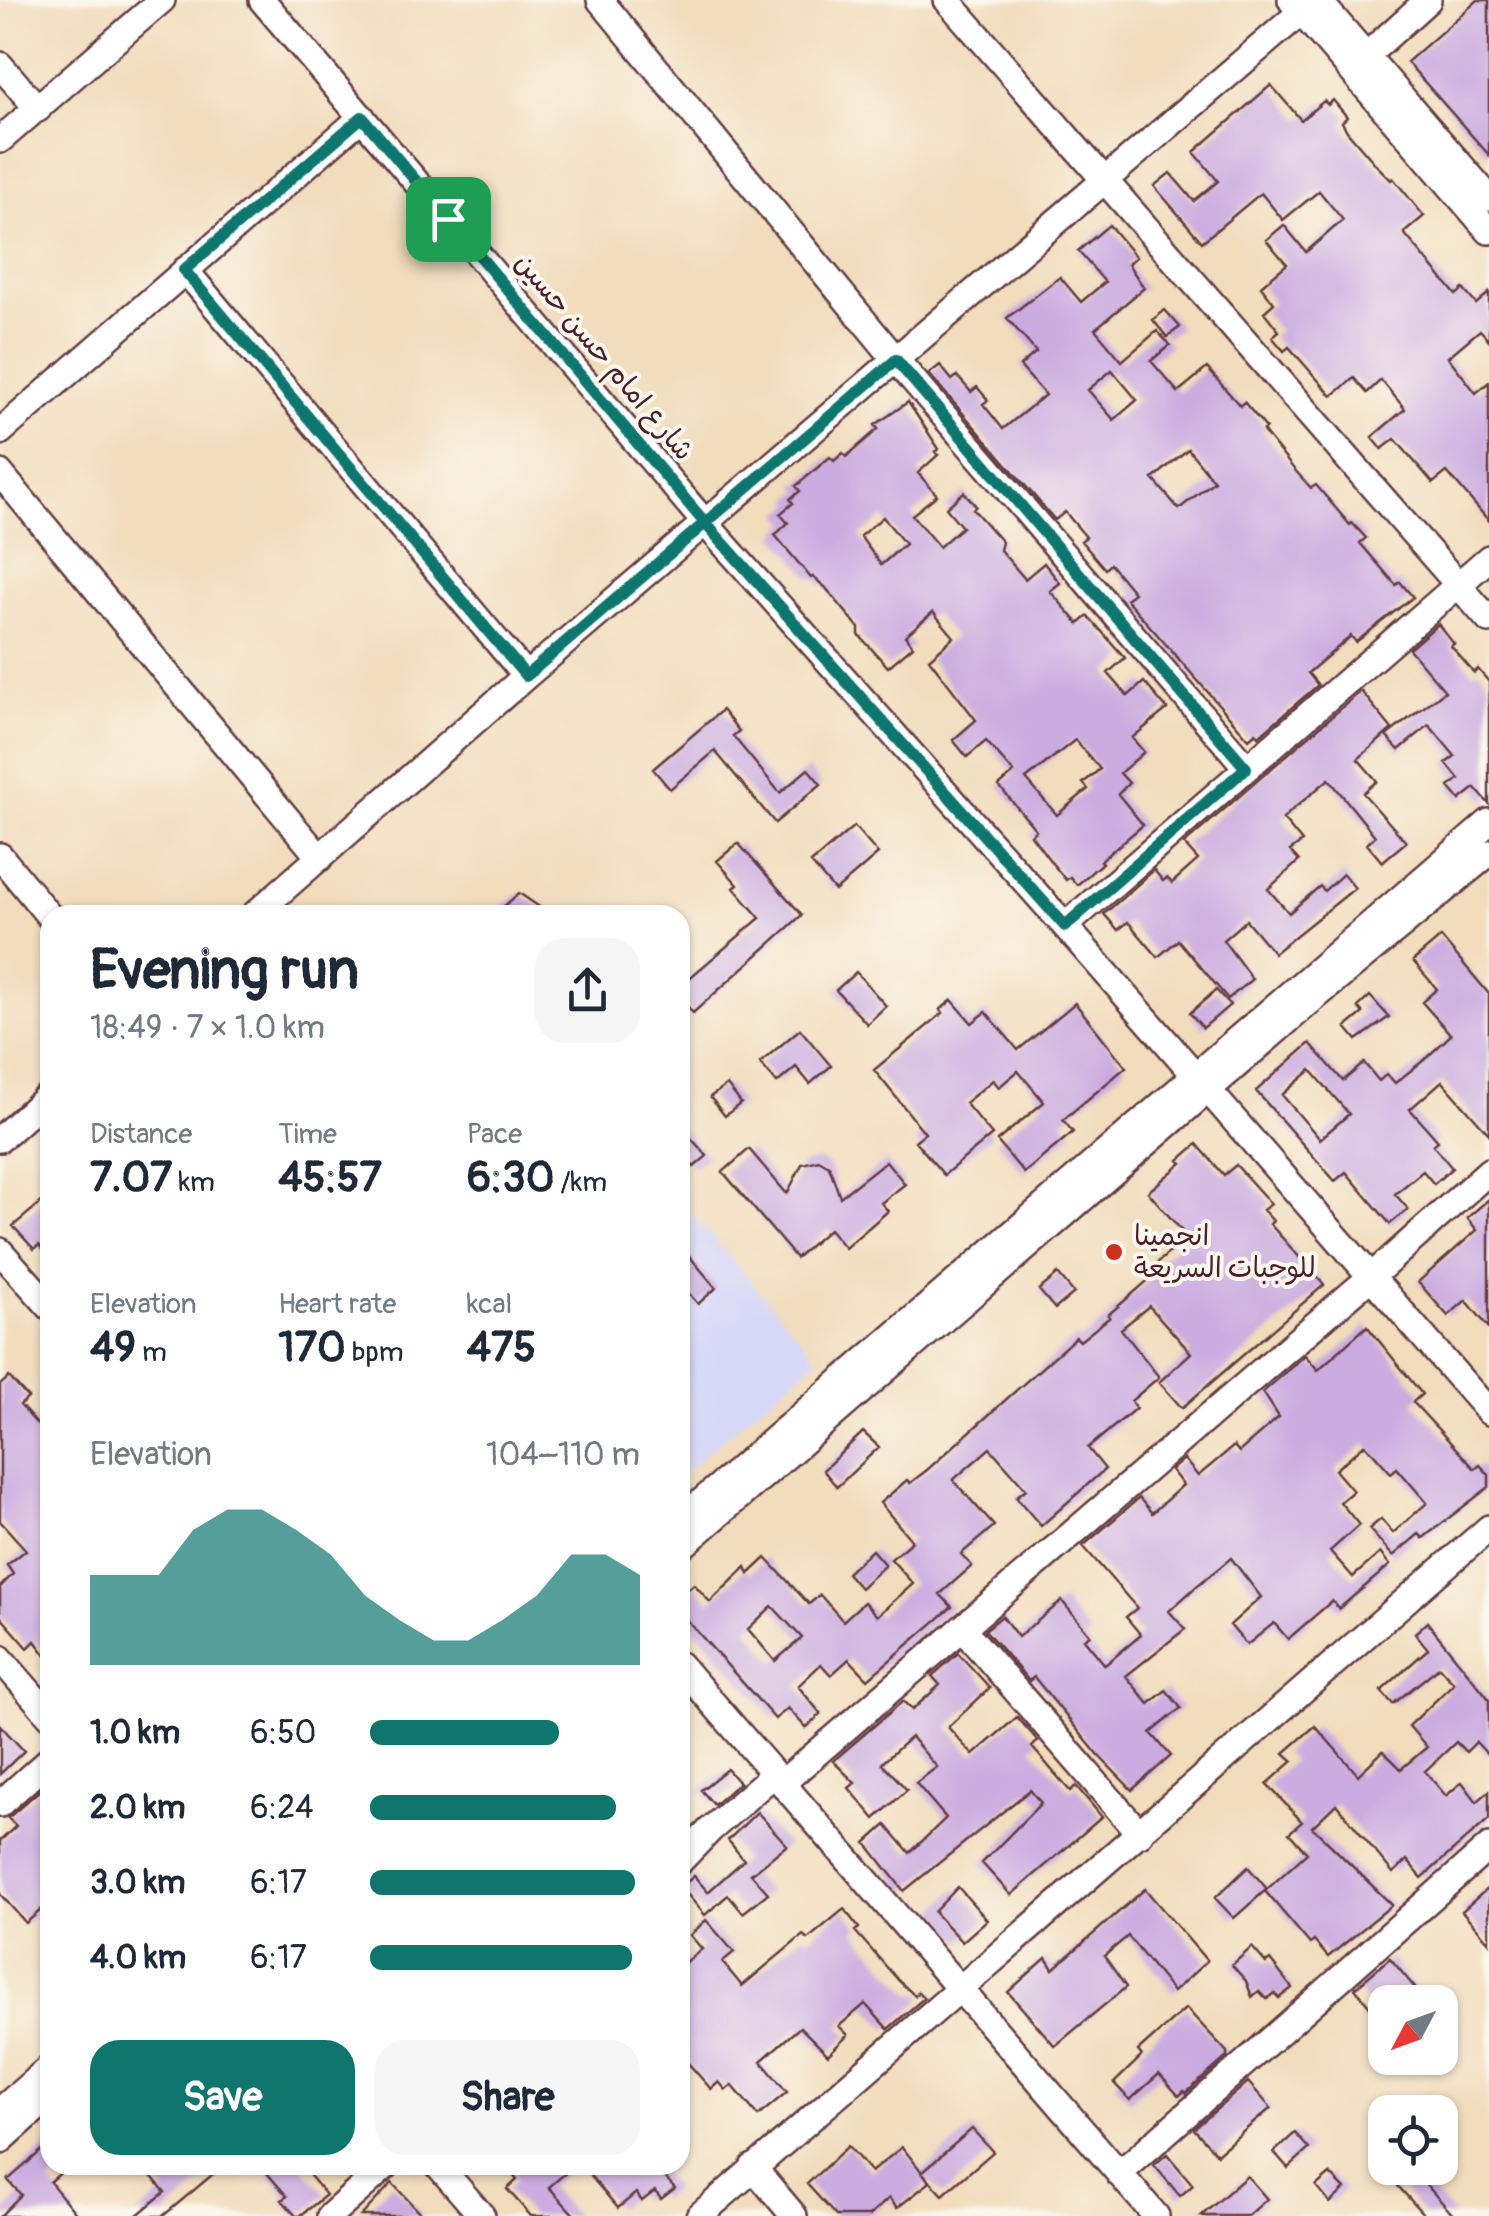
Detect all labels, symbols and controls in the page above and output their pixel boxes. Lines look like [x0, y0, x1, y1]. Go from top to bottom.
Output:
pin [406, 177, 491, 262]
icon: arrive [421, 192, 476, 247]
street label: شارع امام حسن حسين [505, 246, 701, 470]
text: Evening run [90, 936, 359, 1005]
button: share [535, 938, 640, 1043]
text: 18:49 · 7 × 1.0 km [90, 1008, 325, 1048]
text: Distance [90, 1117, 192, 1152]
text: Time [278, 1117, 337, 1152]
text: Pace [467, 1117, 522, 1152]
text: 7.07 [90, 1152, 172, 1204]
text: 45:57 [278, 1152, 382, 1204]
text: 6:30 [467, 1152, 554, 1204]
text: km [172, 1165, 215, 1200]
text: /km [554, 1165, 607, 1200]
place label: انجمينا للوجبات السريعة [1134, 1219, 1316, 1286]
marker: انجمينا للوجبات السريعة [1103, 1241, 1125, 1263]
text: Elevation [90, 1287, 197, 1322]
text: Heart rate [278, 1287, 396, 1322]
text: kcal [467, 1287, 512, 1322]
text: 49 [90, 1322, 136, 1374]
text: 170 [278, 1322, 346, 1374]
text: 475 [467, 1322, 536, 1374]
text: m [136, 1335, 167, 1370]
text: bpm [346, 1335, 404, 1370]
text: Elevation [90, 1435, 212, 1475]
text: 104–110 m [486, 1435, 640, 1475]
text: 1.0 km [90, 1713, 180, 1753]
text: 6:50 [250, 1713, 316, 1753]
text: 2.0 km [90, 1788, 185, 1828]
text: 6:24 [250, 1788, 314, 1828]
text: 3.0 km [90, 1863, 185, 1903]
text: 6:17 [250, 1863, 307, 1903]
text: 4.0 km [90, 1938, 186, 1978]
text: 6:17 [250, 1938, 307, 1978]
north arrow [1368, 1985, 1458, 2075]
map controls [1368, 1985, 1458, 2185]
button: Save [90, 2040, 355, 2155]
button: Share [375, 2040, 640, 2155]
button: locate [1368, 2095, 1458, 2185]

